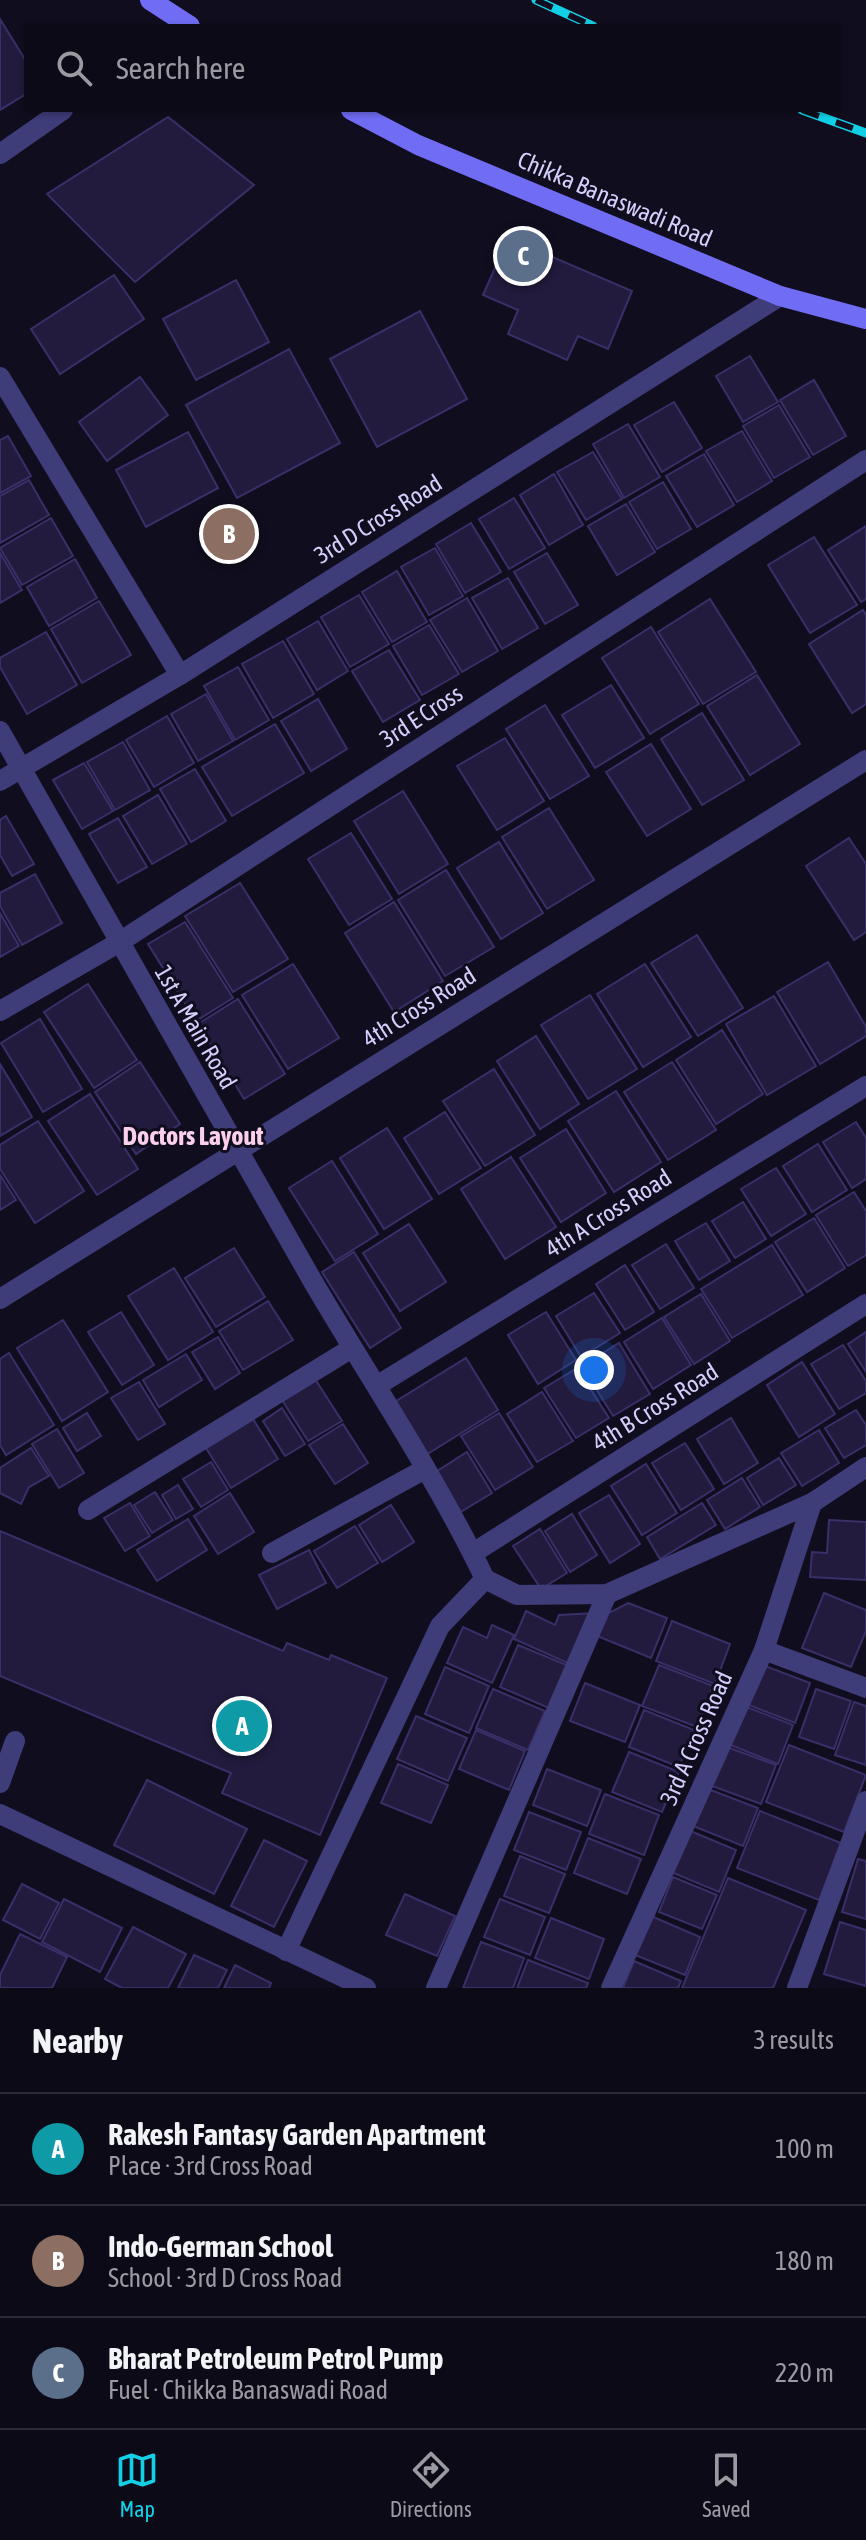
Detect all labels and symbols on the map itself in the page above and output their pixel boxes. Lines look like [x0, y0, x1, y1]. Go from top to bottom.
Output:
street label: Chikka Banaswadi Road [514, 146, 716, 252]
pin: C [497, 226, 549, 286]
street label: 3rd D Cross Road [309, 469, 447, 569]
pin: B [203, 504, 255, 564]
street label: 3rd E Cross [375, 679, 467, 753]
street label: 1st A Main Road [150, 960, 242, 1094]
street label: 4th Cross Road [357, 962, 481, 1052]
district label: Doctors Layout [122, 1121, 264, 1151]
street label: 4th A Cross Road [540, 1164, 676, 1262]
your location [574, 1350, 614, 1390]
street label: 4th B Cross Road [587, 1358, 723, 1456]
street label: 3rd A Cross Road [655, 1667, 737, 1809]
pin: A [216, 1696, 268, 1756]

